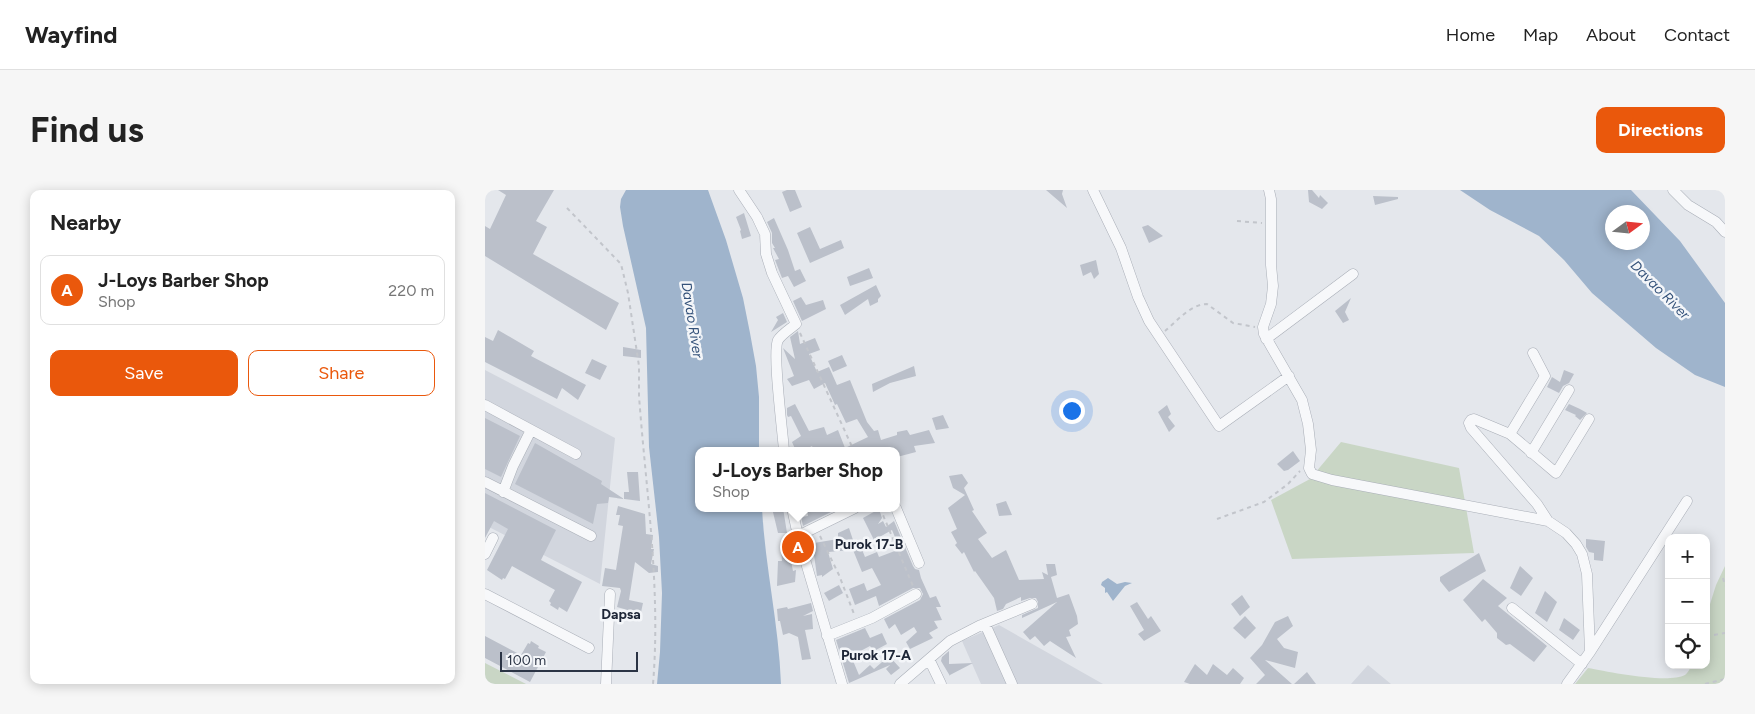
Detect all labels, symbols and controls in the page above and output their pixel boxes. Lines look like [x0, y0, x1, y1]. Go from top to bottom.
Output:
text: Wayfind [25, 20, 118, 49]
text: Home [1446, 24, 1495, 46]
text: Map [1523, 24, 1558, 46]
text: About [1586, 24, 1636, 46]
text: Contact [1664, 24, 1730, 46]
button: Directions [1596, 107, 1725, 153]
text: Find us [30, 109, 144, 151]
north arrow [1605, 205, 1650, 250]
text: Nearby [50, 210, 121, 235]
water label: Davao River [1627, 257, 1694, 324]
text: J-Loys Barber Shop [98, 269, 269, 292]
text: A [61, 281, 73, 300]
text: 220 m [388, 281, 434, 300]
water label: Davao River [678, 281, 707, 360]
text: Shop [98, 292, 136, 311]
button: Save [50, 350, 238, 396]
button: Share [248, 350, 435, 396]
your location [1059, 398, 1085, 424]
popup [695, 447, 900, 512]
text: J-Loys Barber Shop [712, 459, 883, 482]
text: Shop [712, 482, 750, 501]
pin: A [782, 528, 814, 566]
map controls [1665, 534, 1710, 669]
button: + [1665, 534, 1710, 579]
district label: Purok 17-B [835, 536, 904, 553]
button: − [1665, 579, 1710, 624]
district label: Dapsa [601, 606, 641, 623]
button: locate [1665, 624, 1710, 669]
district label: Purok 17-A [841, 647, 911, 664]
scale bar [500, 649, 637, 672]
text: 100 m [507, 652, 546, 669]

